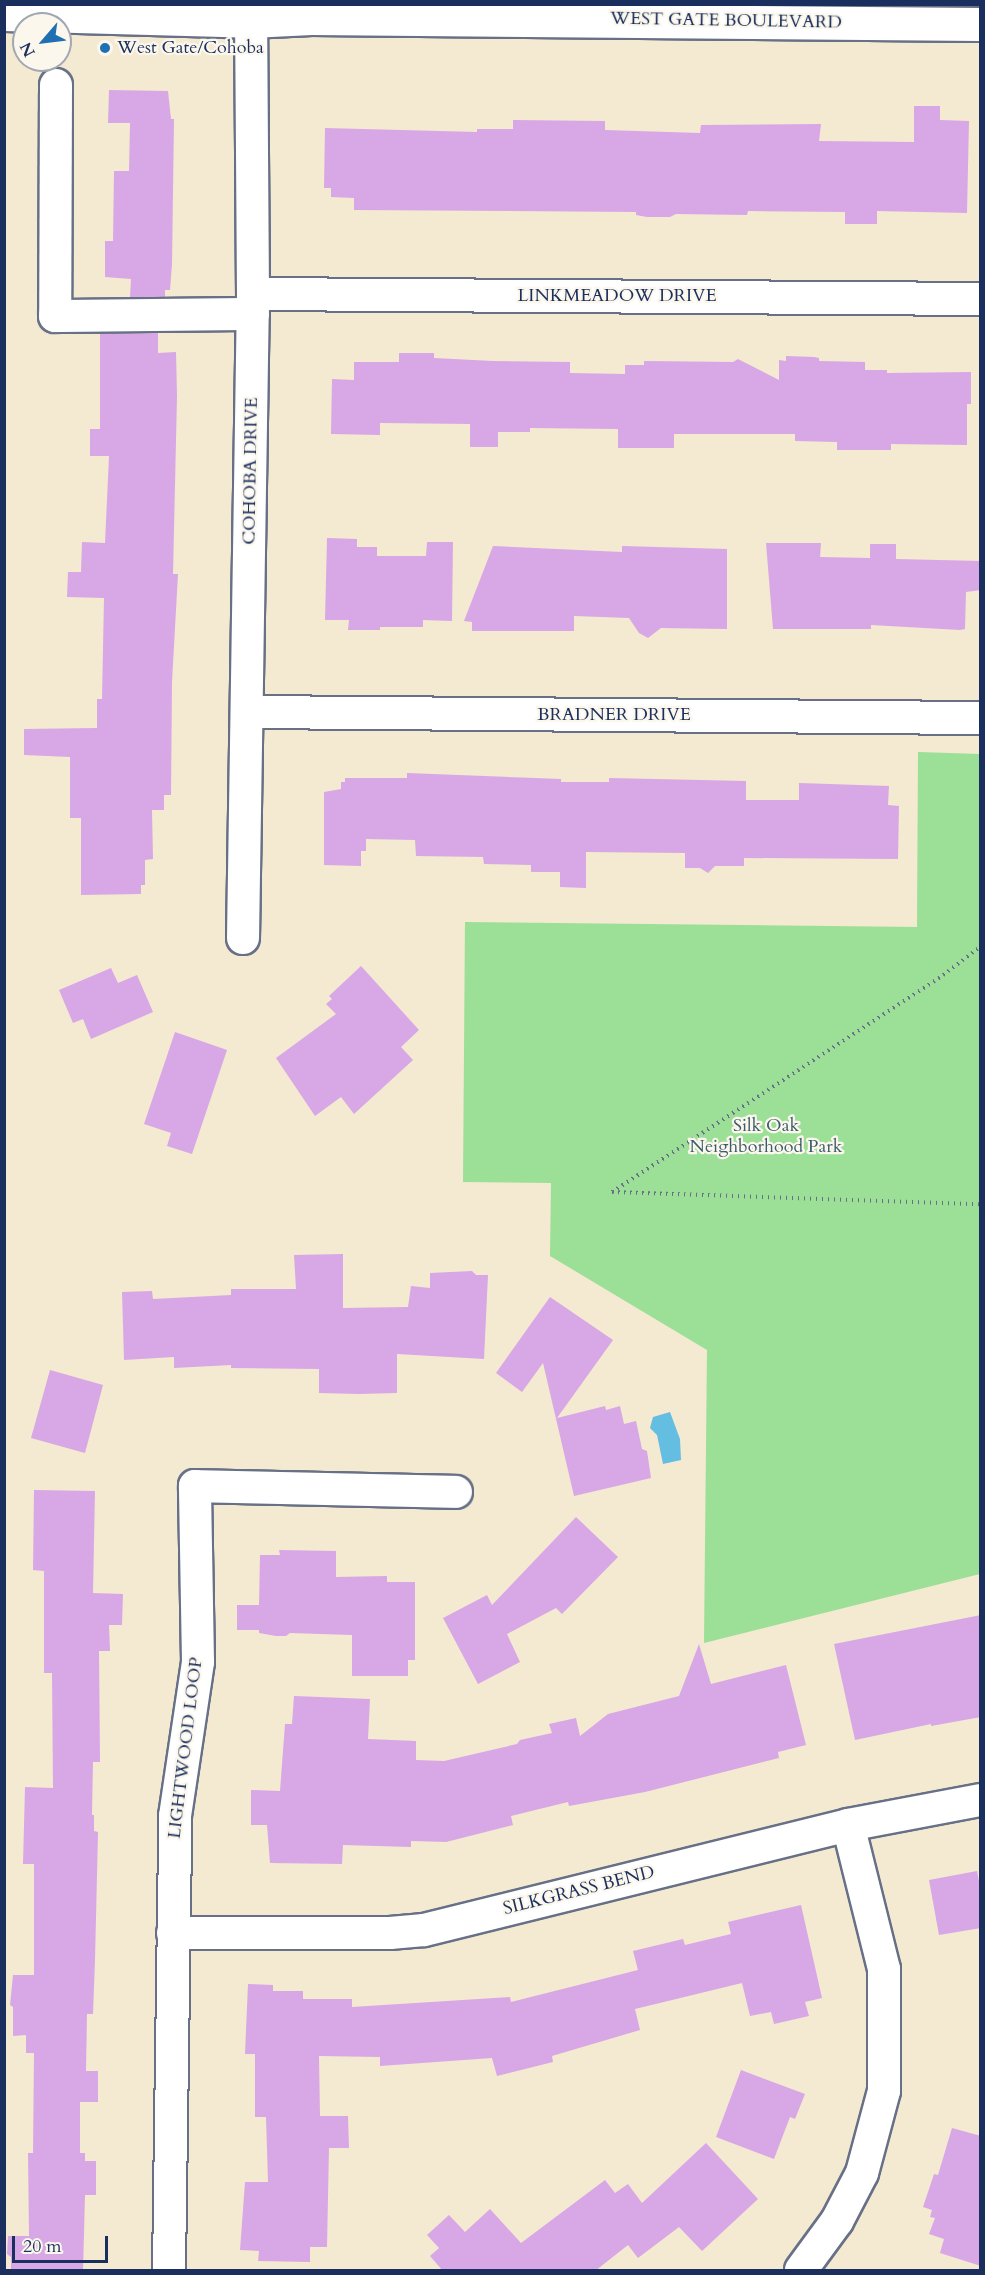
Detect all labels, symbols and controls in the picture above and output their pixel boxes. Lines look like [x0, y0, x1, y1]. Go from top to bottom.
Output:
street label: WEST GATE BOULEVARD [610, 8, 842, 34]
north arrow [12, 12, 72, 72]
place label: West Gate/Cohoba [117, 37, 264, 59]
text: N [15, 38, 41, 61]
marker: West Gate/Cohoba [98, 41, 112, 55]
street label: LINKMEADOW DRIVE [517, 285, 717, 307]
street label: COHOBA DRIVE [239, 397, 263, 545]
street label: BRADNER DRIVE [537, 704, 691, 726]
park label: Silk Oak Neighborhood Park [690, 1116, 842, 1158]
street label: LIGHTWOOD LOOP [164, 1656, 208, 1840]
street label: SILKGRASS BEND [501, 1862, 657, 1920]
scale bar [15, 2224, 111, 2262]
text: 20 m [23, 2234, 62, 2259]

